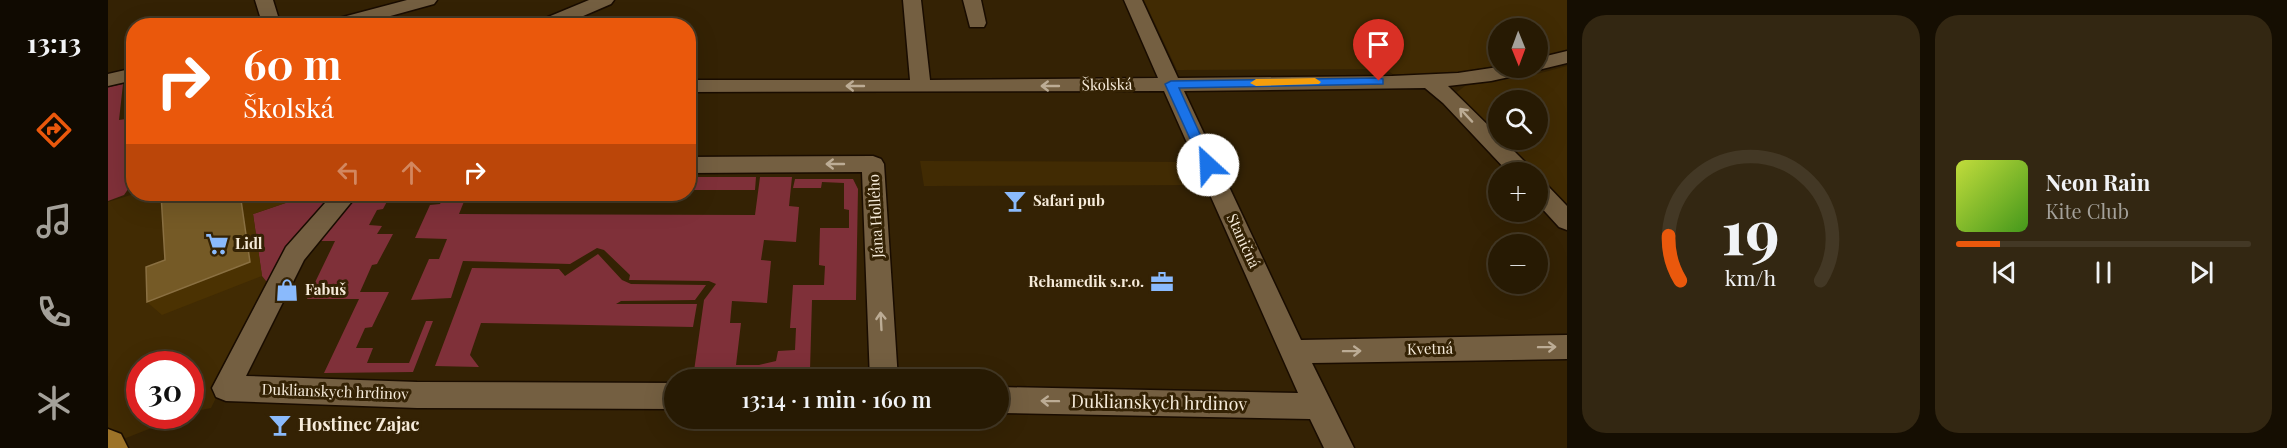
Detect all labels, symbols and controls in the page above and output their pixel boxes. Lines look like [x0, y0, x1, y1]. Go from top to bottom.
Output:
north arrow [1488, 18, 1548, 78]
map controls [1488, 18, 1548, 294]
pin [1353, 19, 1404, 81]
text: 13:13 [27, 24, 81, 60]
icon: arrive [1362, 28, 1395, 61]
text: 60 m [243, 35, 341, 91]
icon: right [144, 42, 222, 120]
street label: Školská [1082, 74, 1133, 94]
one-way arrow [845, 80, 865, 92]
one-way arrow [1040, 80, 1060, 92]
text: Školská [243, 89, 334, 125]
button: search [1488, 90, 1548, 150]
one-way arrow [1459, 107, 1473, 122]
icon: directions [33, 109, 75, 151]
position arrow [1176, 133, 1240, 197]
icon: left [332, 156, 365, 189]
icon: ahead [395, 156, 428, 189]
icon: right [458, 156, 491, 189]
one-way arrow [826, 159, 846, 170]
button: + [1488, 162, 1548, 222]
text: Neon Rain [2046, 167, 2150, 197]
street label: Jána Hollého [863, 173, 887, 260]
text: 19 [1722, 187, 1780, 271]
bar icon: Safari pub [1002, 188, 1028, 214]
place label: Safari pub [1033, 190, 1105, 210]
text: Kite Club [2046, 197, 2129, 224]
icon: music [33, 200, 75, 242]
street label: Staničná [1223, 210, 1265, 272]
supermarket icon: Lidl [204, 231, 230, 257]
place label: Lidl [235, 233, 263, 253]
button: − [1488, 234, 1548, 294]
icon: previous [1988, 256, 2021, 289]
icon: pause [2087, 256, 2120, 289]
icon: next [2185, 256, 2218, 289]
text: km/h [1725, 263, 1777, 291]
office icon: Rehamedik s.r.o. [1149, 269, 1175, 295]
place label: Rehamedik s.r.o. [1028, 271, 1144, 291]
shop icon: Fabuš [274, 277, 300, 303]
place label: Fabuš [305, 279, 346, 299]
icon: phone [33, 291, 75, 333]
one-way arrow [875, 312, 886, 332]
street label: Kvetná [1407, 338, 1454, 358]
one-way arrow [1537, 341, 1557, 353]
one-way arrow [1342, 345, 1362, 357]
speed limit sign: 30 [126, 351, 204, 429]
street label: Duklianskych hrdinov [261, 378, 409, 404]
icon: climate [33, 382, 75, 424]
text: 13:14 · 1 min · 160 m [741, 384, 932, 414]
street label: Duklianskych hrdinov [1071, 388, 1248, 416]
one-way arrow [1040, 395, 1060, 407]
bar icon: Hostinec Zajac [267, 412, 293, 438]
place label: Hostinec Zajac [298, 412, 420, 436]

